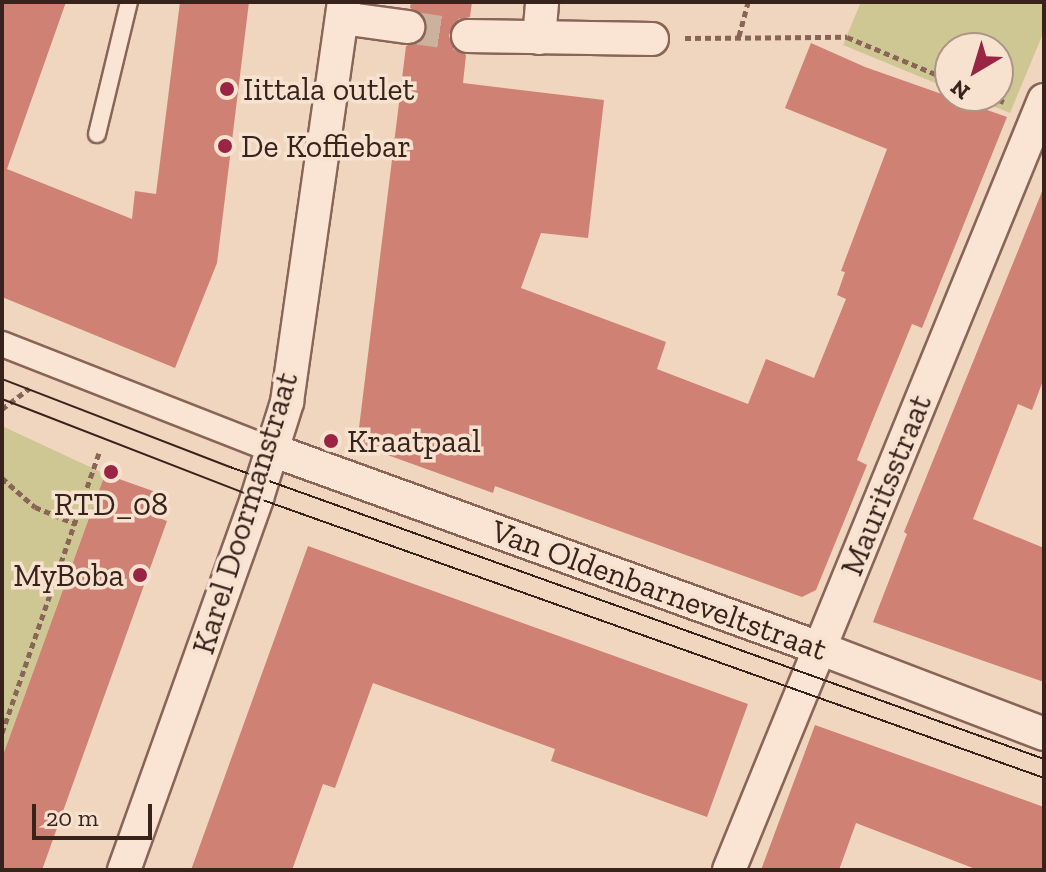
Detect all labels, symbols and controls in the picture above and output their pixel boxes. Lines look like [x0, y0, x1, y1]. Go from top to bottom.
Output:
north arrow [934, 32, 1014, 112]
place label: Iittala outlet [243, 70, 414, 108]
text: N [945, 74, 975, 106]
marker: Iittala outlet [218, 80, 236, 98]
place label: De Koffiebar [241, 127, 411, 165]
marker: De Koffiebar [216, 137, 234, 155]
street label: Karel Doormanstraat [184, 367, 306, 659]
street label: Mauritsstraat [832, 389, 940, 581]
place label: Kraatpaal [347, 422, 481, 460]
marker: Kraatpaal [322, 432, 340, 450]
marker: RTD_08 [102, 463, 120, 481]
place label: RTD_08 [54, 485, 168, 523]
street label: Van Oldenbarneveltstraat [486, 511, 832, 669]
place label: MyBoba [13, 556, 124, 594]
marker: MyBoba [131, 566, 149, 584]
scale bar [36, 788, 156, 838]
text: 20 m [46, 803, 98, 832]

